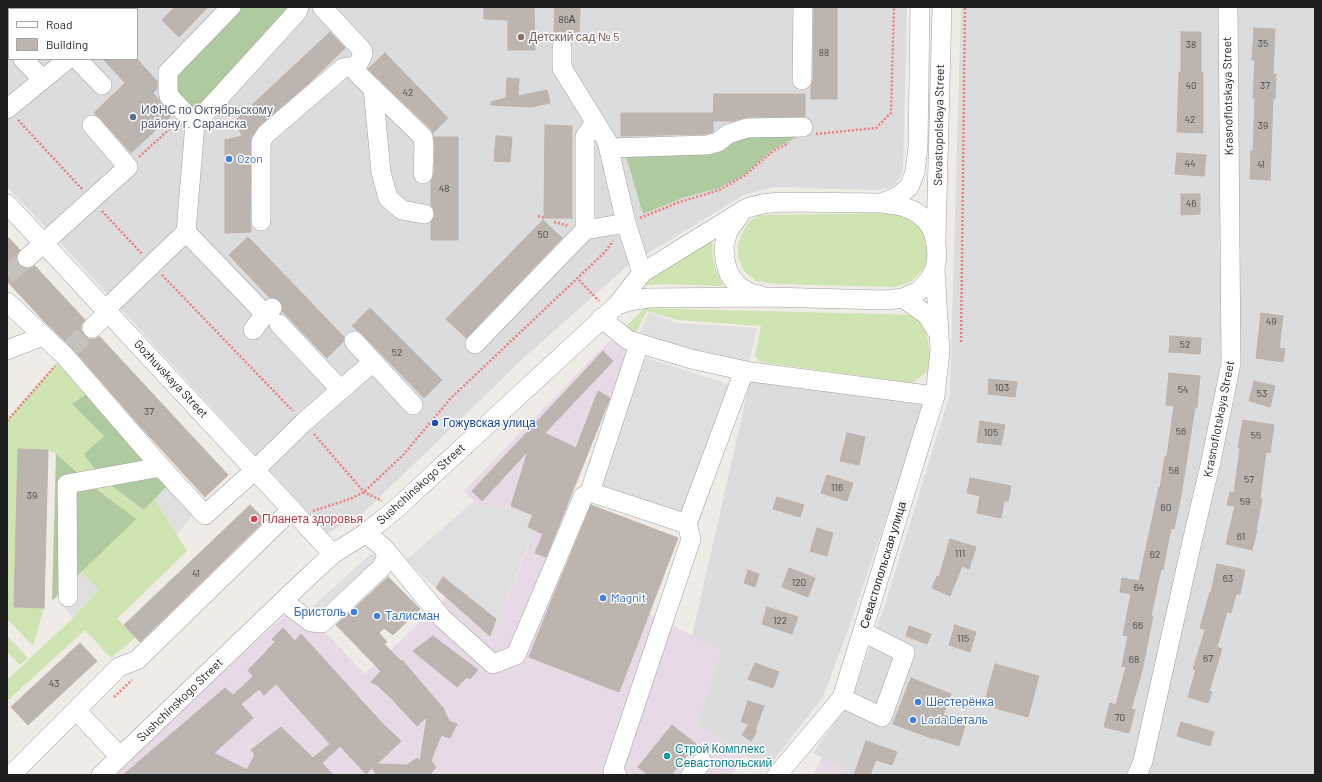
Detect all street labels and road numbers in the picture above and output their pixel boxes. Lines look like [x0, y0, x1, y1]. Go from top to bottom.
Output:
street label: Krasnoflotskaya Street [1220, 36, 1236, 156]
street label: Sevastopolskaya Street [931, 64, 947, 186]
street label: Gozhuvskaya Street [131, 337, 211, 421]
street label: Krasnoflotskaya Street [1201, 359, 1237, 479]
street label: Sushchinskogo Street [374, 440, 468, 528]
street label: Севастопольская улица [857, 500, 909, 630]
street label: Sushchinskogo Street [134, 655, 226, 745]

